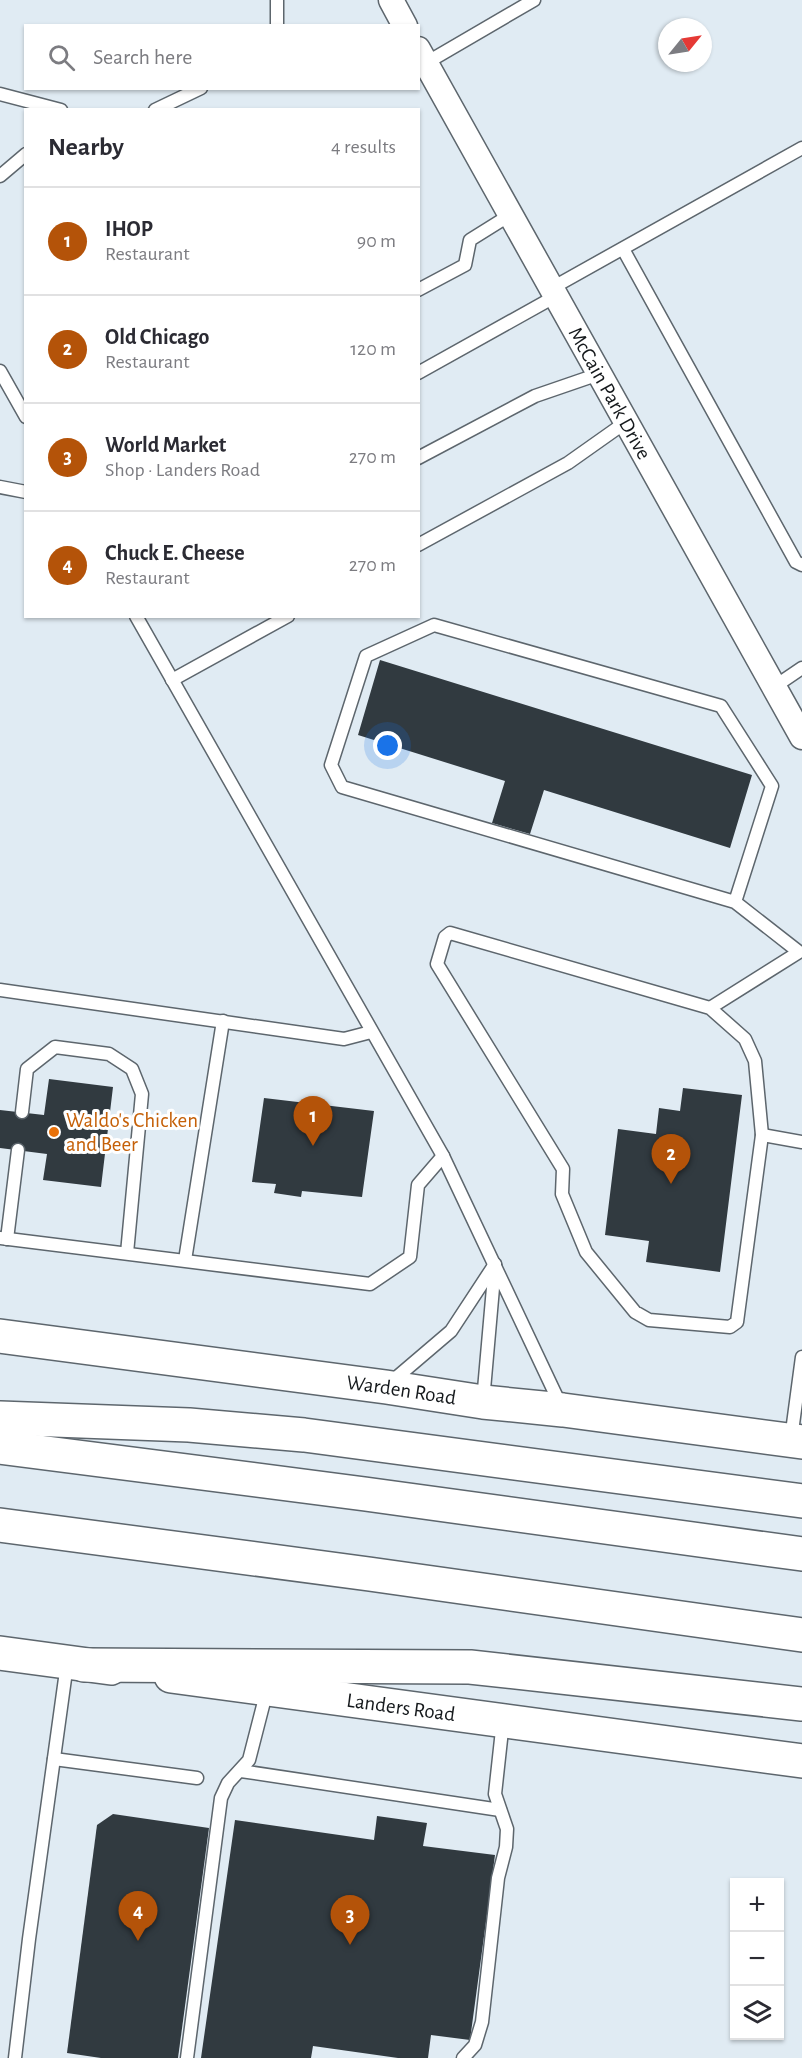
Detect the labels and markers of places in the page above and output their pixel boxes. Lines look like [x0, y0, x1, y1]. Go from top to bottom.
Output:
pin: 1 [294, 1096, 332, 1146]
place label: Waldo's Chicken and Beer [66, 1110, 198, 1155]
marker: Waldo's Chicken and Beer [47, 1125, 61, 1139]
pin: 2 [652, 1134, 690, 1184]
pin: 4 [118, 1892, 158, 1941]
pin: 3 [330, 1896, 370, 1945]

